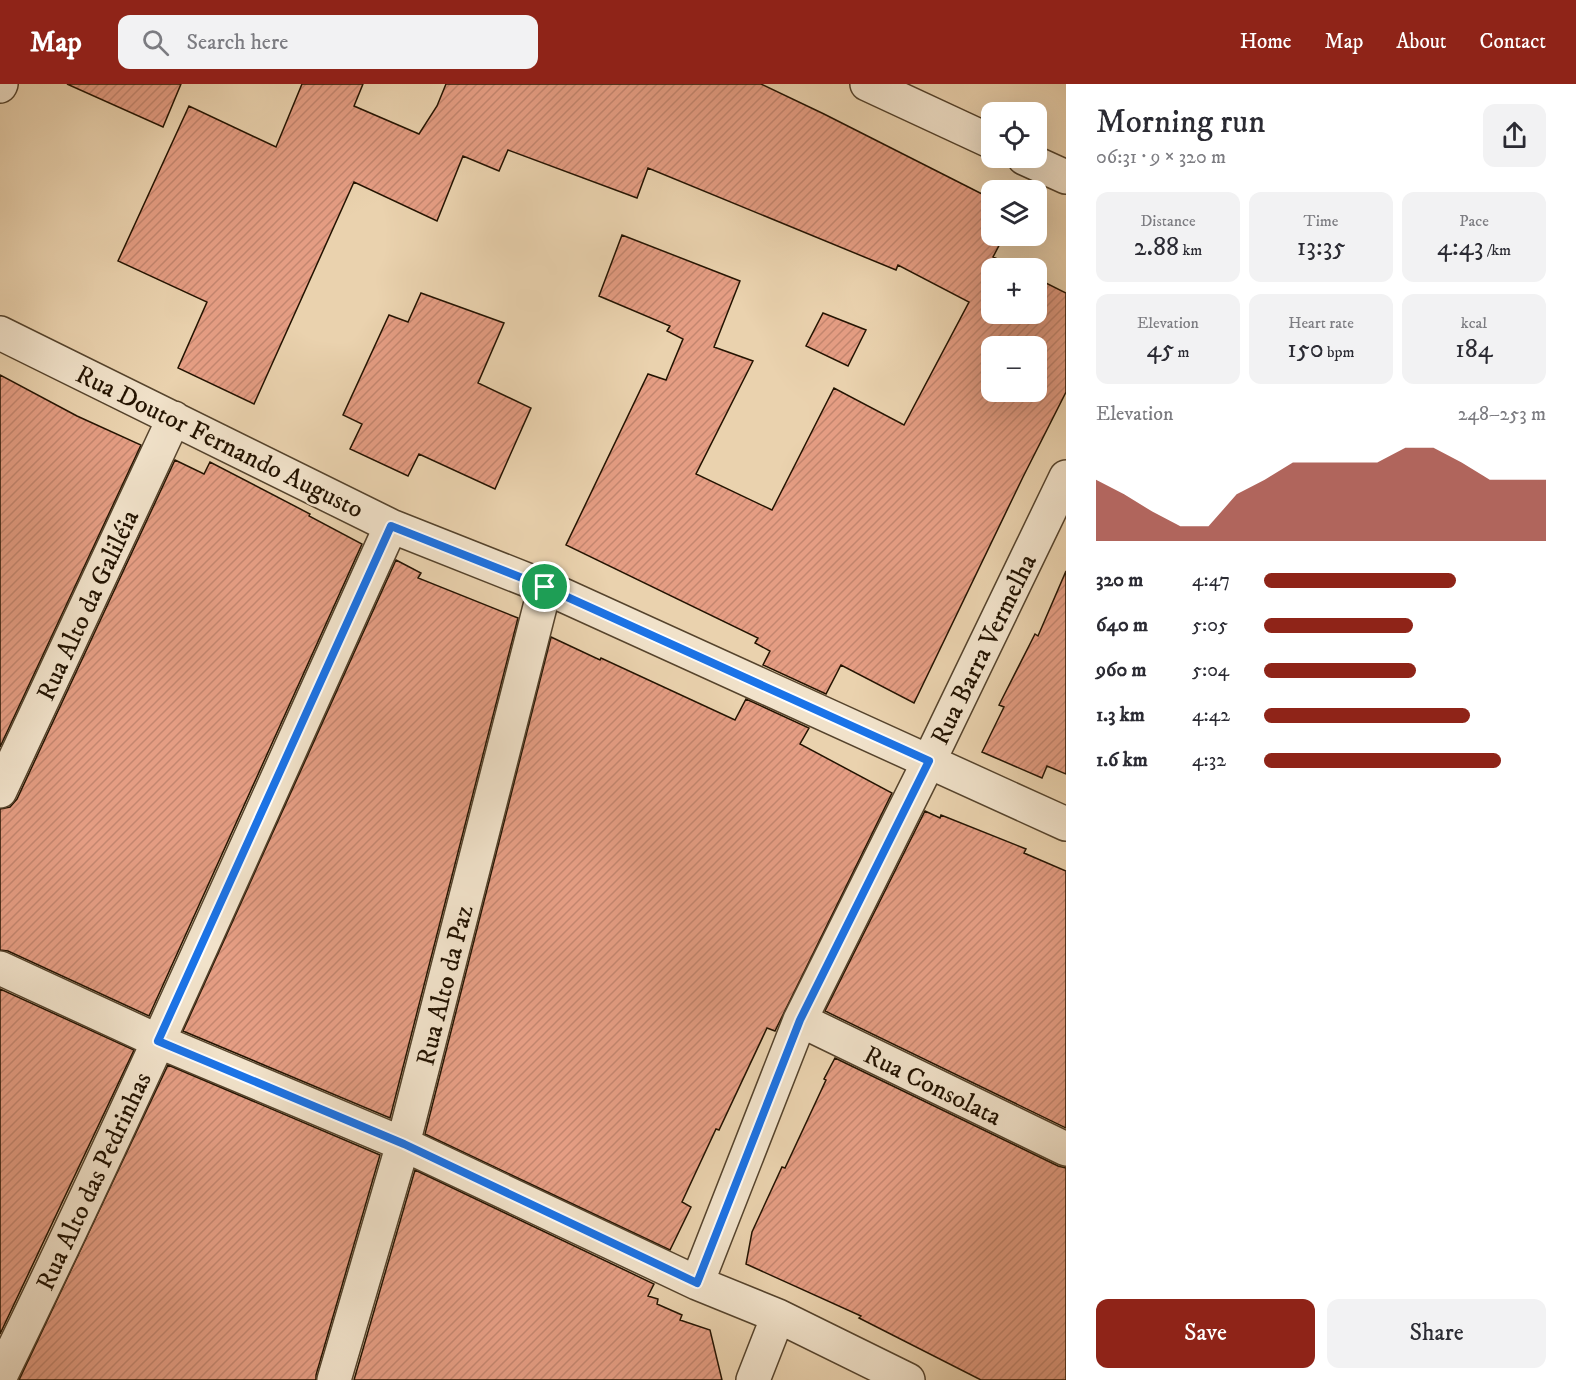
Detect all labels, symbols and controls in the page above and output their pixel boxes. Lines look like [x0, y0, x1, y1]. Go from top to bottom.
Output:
search box [118, 15, 538, 69]
text: Map [30, 25, 82, 60]
icon: search [139, 26, 172, 59]
text: Search here [187, 29, 288, 56]
text: Home [1240, 29, 1292, 55]
text: Map [1325, 29, 1363, 55]
text: About [1396, 29, 1447, 55]
text: Contact [1480, 29, 1546, 55]
map controls [981, 102, 1047, 402]
button: locate [981, 102, 1047, 168]
text: Morning run [1096, 102, 1265, 143]
button: share [1483, 104, 1546, 167]
text: 06:31 · 9 × 320 m [1096, 145, 1226, 170]
button: layers [981, 180, 1047, 246]
text: Distance [1140, 211, 1196, 231]
text: Time [1304, 211, 1338, 231]
text: Pace [1459, 211, 1489, 231]
text: 2.88 [1134, 231, 1179, 264]
text: 13:35 [1297, 231, 1345, 264]
text: 4:43 [1437, 231, 1483, 264]
text: km [1179, 240, 1202, 260]
text: /km [1483, 240, 1511, 260]
button: + [981, 258, 1047, 324]
text: Elevation [1137, 313, 1199, 333]
text: Heart rate [1288, 313, 1354, 333]
text: kcal [1461, 313, 1487, 333]
text: 45 [1146, 333, 1174, 366]
text: 150 [1287, 333, 1324, 366]
text: 184 [1455, 333, 1493, 366]
button: − [981, 336, 1047, 402]
text: m [1174, 342, 1190, 362]
text: bpm [1324, 342, 1355, 362]
street label: Rua Doutor Fernando Augusto [70, 358, 369, 526]
text: Elevation [1096, 402, 1173, 427]
text: 248–253 m [1458, 402, 1546, 427]
street label: Rua Alto da Galiléia [30, 505, 147, 706]
street label: Rua Barra Vermelha [924, 549, 1045, 750]
pin [519, 561, 570, 612]
text: 320 m [1096, 568, 1143, 593]
text: 4:47 [1192, 568, 1230, 593]
icon: arrive [528, 570, 561, 603]
text: 640 m [1096, 613, 1148, 638]
text: 5:05 [1192, 613, 1228, 638]
text: 960 m [1096, 658, 1146, 683]
text: 5:04 [1192, 658, 1229, 683]
text: 1.3 km [1096, 703, 1145, 728]
text: 4:42 [1192, 703, 1230, 728]
text: 1.6 km [1096, 748, 1148, 773]
text: 4:32 [1192, 748, 1226, 773]
street label: Rua Alto da Paz [410, 902, 481, 1069]
street label: Rua Consolata [858, 1039, 1007, 1134]
street label: Rua Alto das Pedrinhas [29, 1067, 159, 1296]
button: Save [1096, 1299, 1315, 1368]
button: Share [1327, 1299, 1546, 1368]

